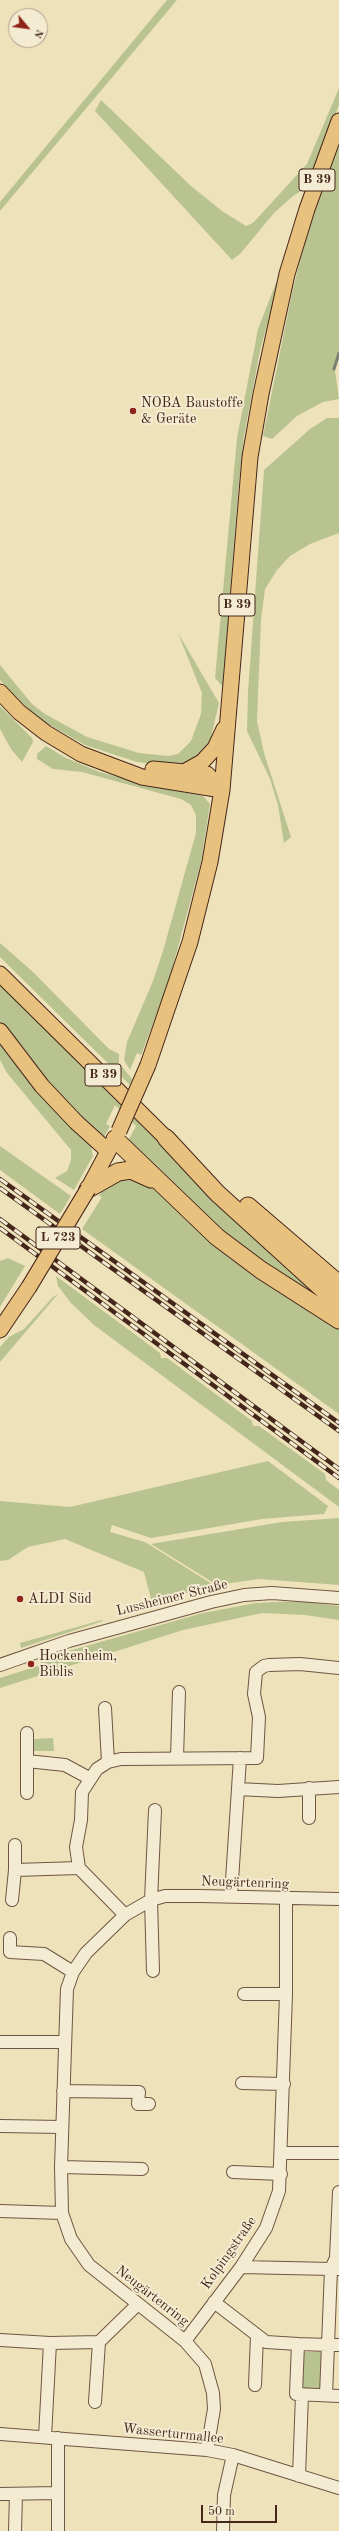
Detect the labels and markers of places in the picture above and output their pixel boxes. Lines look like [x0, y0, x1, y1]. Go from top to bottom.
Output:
place label: NOBA Baustoffe & Geräte [141, 395, 243, 428]
marker: NOBA Baustoffe & Geräte [128, 406, 138, 416]
place label: ALDI Süd [28, 1591, 92, 1607]
marker: ALDI Süd [15, 1594, 25, 1604]
place label: Hockenheim, Biblis [39, 1648, 117, 1680]
marker: Hockenheim, Biblis [26, 1659, 36, 1669]

